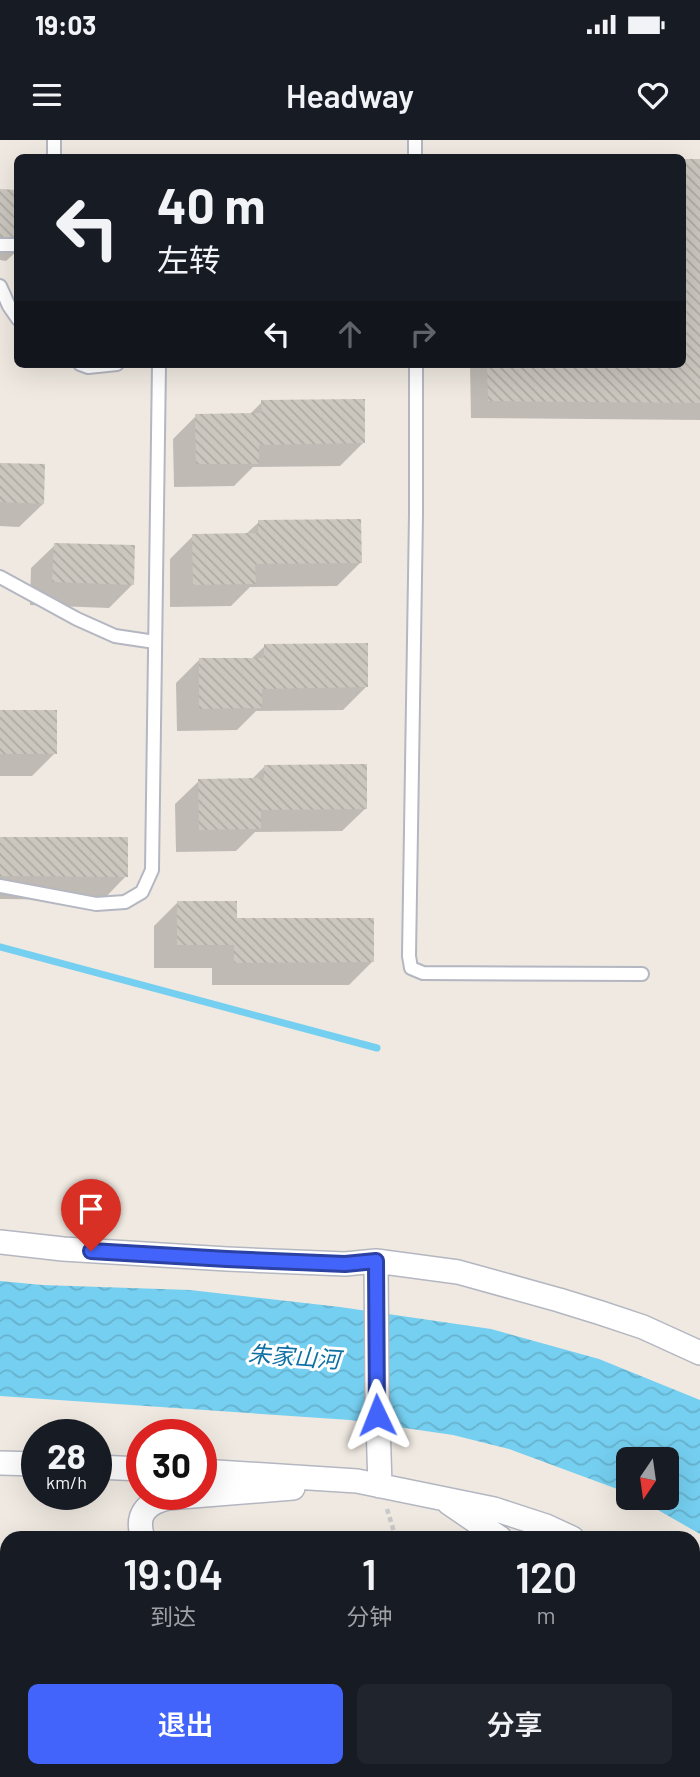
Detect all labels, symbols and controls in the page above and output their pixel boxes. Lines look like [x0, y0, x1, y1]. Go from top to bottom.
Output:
text: 19:03 [35, 9, 96, 40]
icon: menu [28, 76, 66, 114]
text: Headway [286, 76, 414, 114]
icon: heart [634, 76, 672, 114]
text: 40 m [157, 175, 265, 234]
icon: left [42, 182, 133, 273]
text: 左转 [157, 240, 221, 278]
icon: left [258, 315, 296, 353]
icon: ahead [331, 315, 369, 353]
icon: right [404, 315, 442, 353]
pin [61, 1179, 121, 1251]
icon: arrive [72, 1190, 110, 1228]
water label: 朱家山河 [247, 1339, 345, 1373]
position arrow [340, 1378, 414, 1452]
speed limit sign: 30 [126, 1419, 217, 1510]
text: 28 [47, 1434, 86, 1476]
north arrow [616, 1447, 679, 1510]
map controls [616, 1447, 679, 1510]
text: km/h [46, 1471, 87, 1493]
text: 19:04 [123, 1548, 223, 1598]
text: 1 [362, 1548, 377, 1598]
text: 120 [515, 1551, 577, 1601]
text: m [537, 1601, 556, 1629]
text: 到达 [150, 1602, 196, 1630]
text: 分钟 [346, 1602, 392, 1630]
button: 退出 [28, 1684, 343, 1764]
button: 分享 [357, 1684, 672, 1764]

